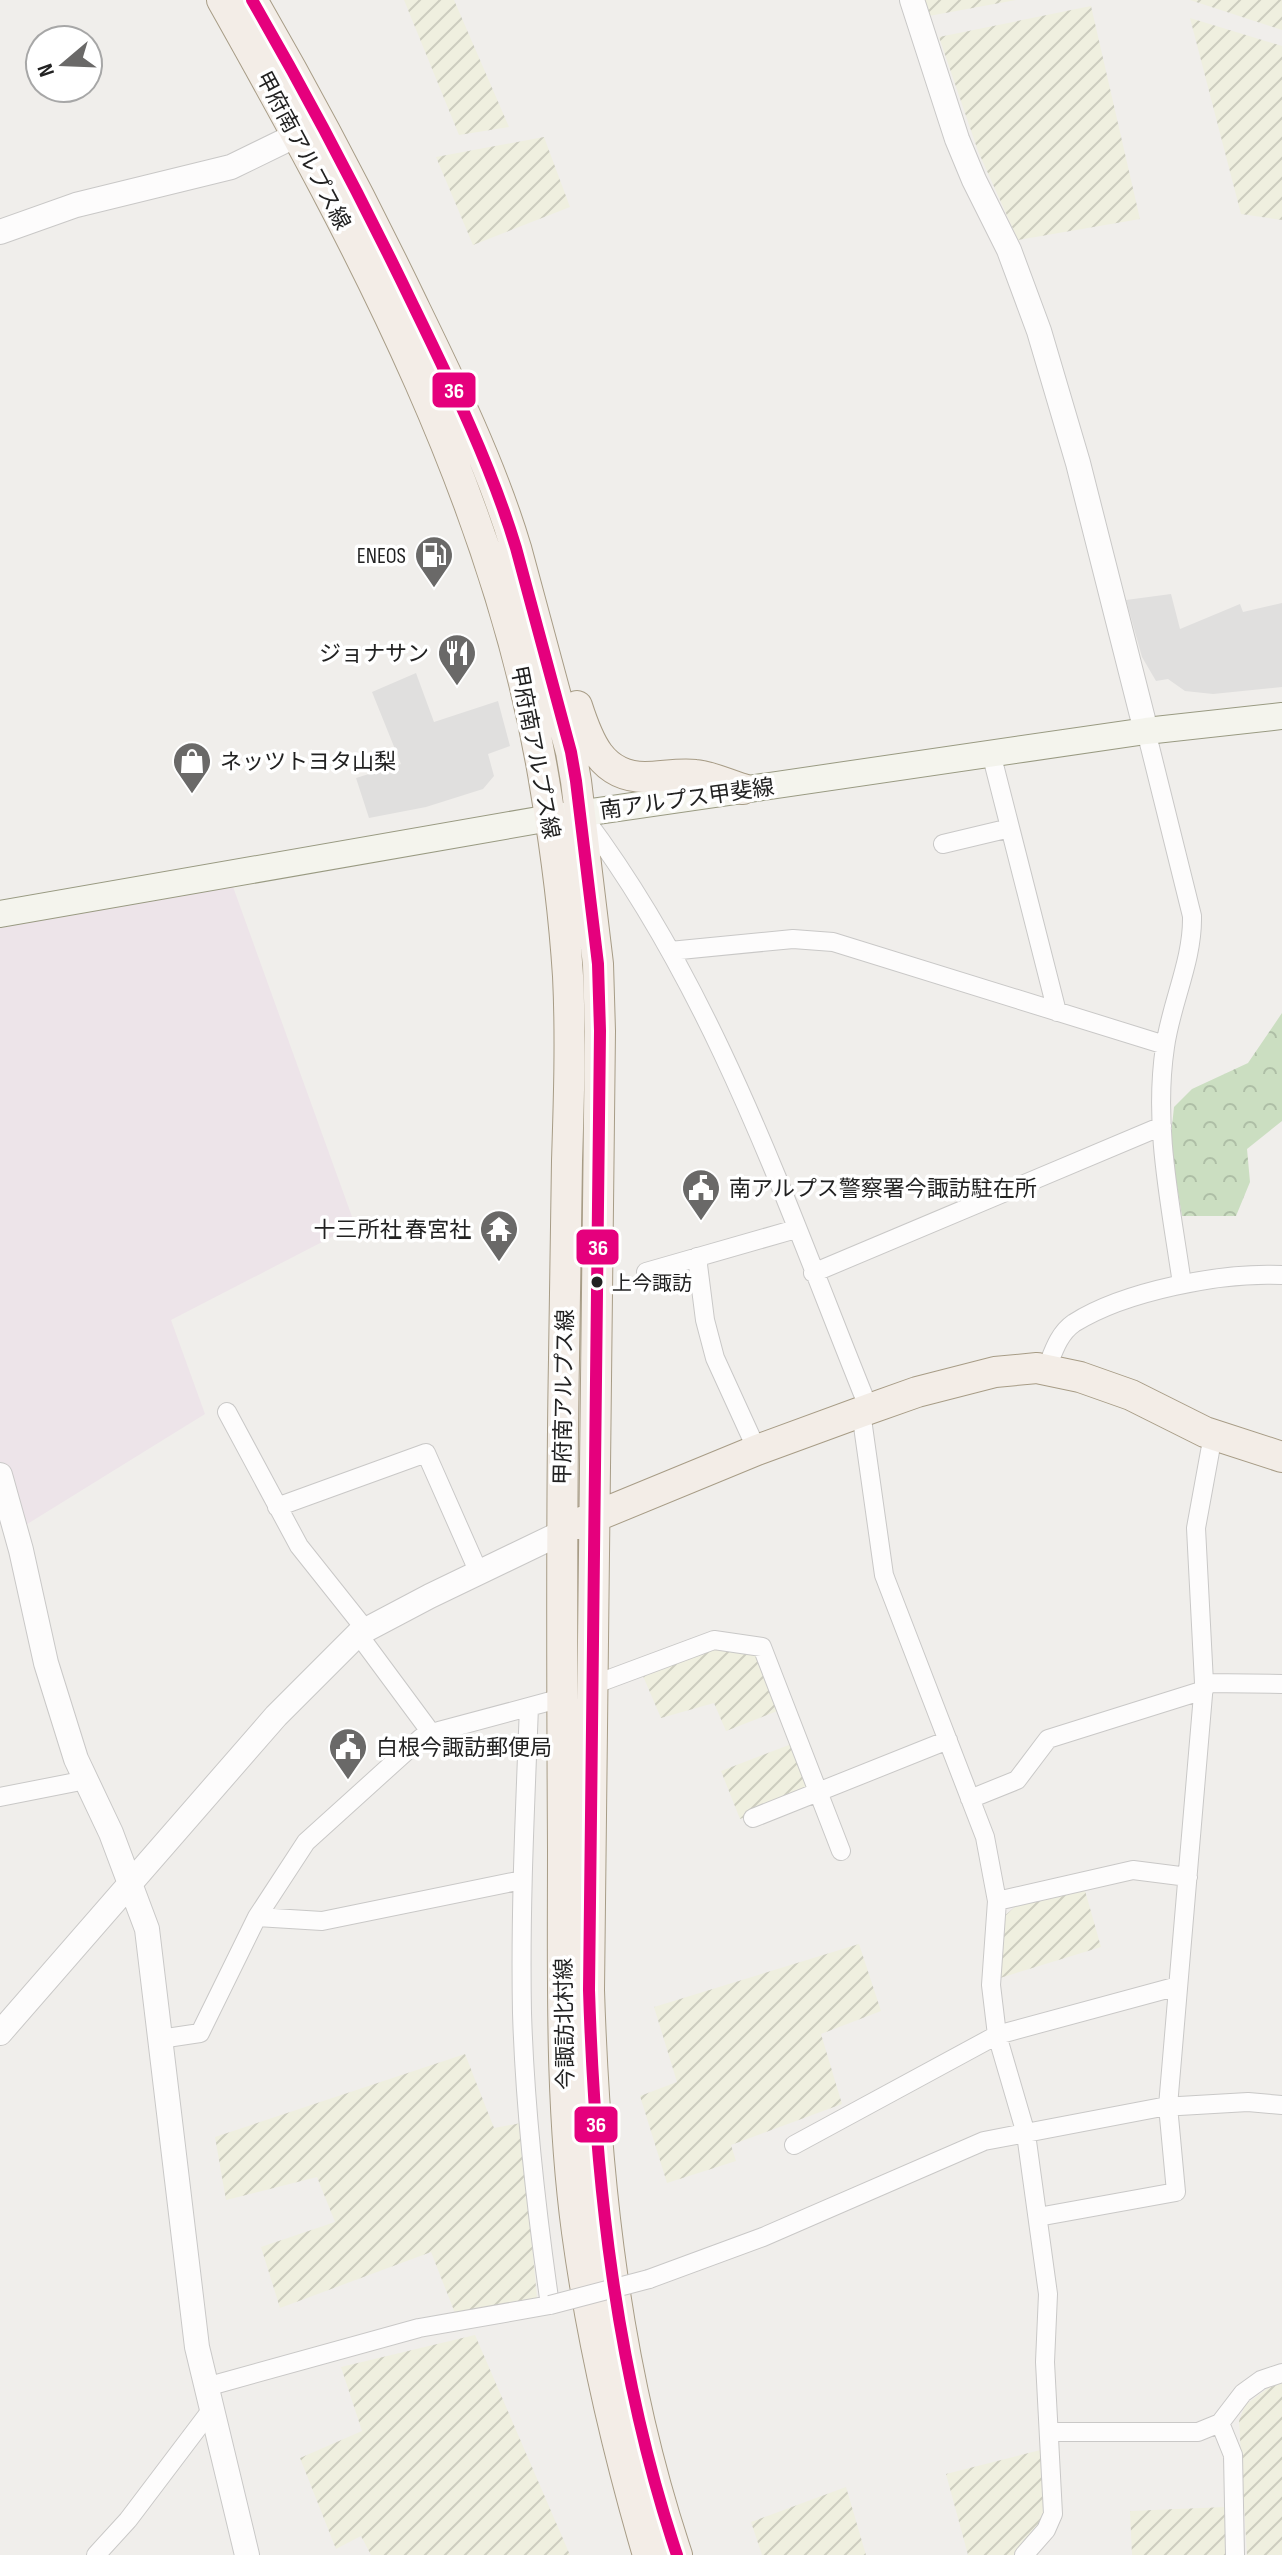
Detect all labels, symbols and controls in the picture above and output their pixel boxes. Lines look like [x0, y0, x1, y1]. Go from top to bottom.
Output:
north arrow [24, 24, 104, 104]
text: N [32, 60, 61, 80]
street label: 甲府南アルプス線 [249, 67, 356, 235]
line badge: 36 [431, 371, 477, 409]
text: 36 [444, 378, 464, 405]
fuel station icon: ENEOS [413, 534, 455, 589]
place label: ENEOS [357, 543, 406, 570]
restaurant icon: ジョナサン [436, 632, 478, 687]
place label: ジョナサン [319, 641, 429, 668]
street label: 甲府南アルプス線 [505, 663, 565, 841]
shop icon: ネッツトヨタ山梨 [171, 740, 213, 795]
place label: ネッツトヨタ山梨 [220, 749, 396, 776]
street label: 南アルプス甲斐線 [598, 774, 776, 825]
public building icon: 南アルプス警察署今諏訪駐在所 [680, 1167, 722, 1222]
place label: 南アルプス警察署今諏訪駐在所 [729, 1176, 1037, 1203]
temple icon: 十三所社 春宮社 [478, 1208, 520, 1263]
place label: 十三所社 春宮社 [314, 1217, 471, 1244]
line badge: 36 [575, 1228, 620, 1266]
text: 36 [588, 1235, 608, 1262]
place label: 上今諏訪 [612, 1272, 692, 1296]
marker: 上今諏訪 [589, 1274, 605, 1290]
street label: 甲府南アルプス線 [549, 1309, 580, 1485]
public building icon: 白根今諏訪郵便局 [327, 1726, 369, 1781]
place label: 白根今諏訪郵便局 [376, 1735, 552, 1762]
street label: 今諏訪北村線 [551, 1958, 580, 2090]
line badge: 36 [573, 2105, 619, 2144]
text: 36 [586, 2112, 606, 2139]

